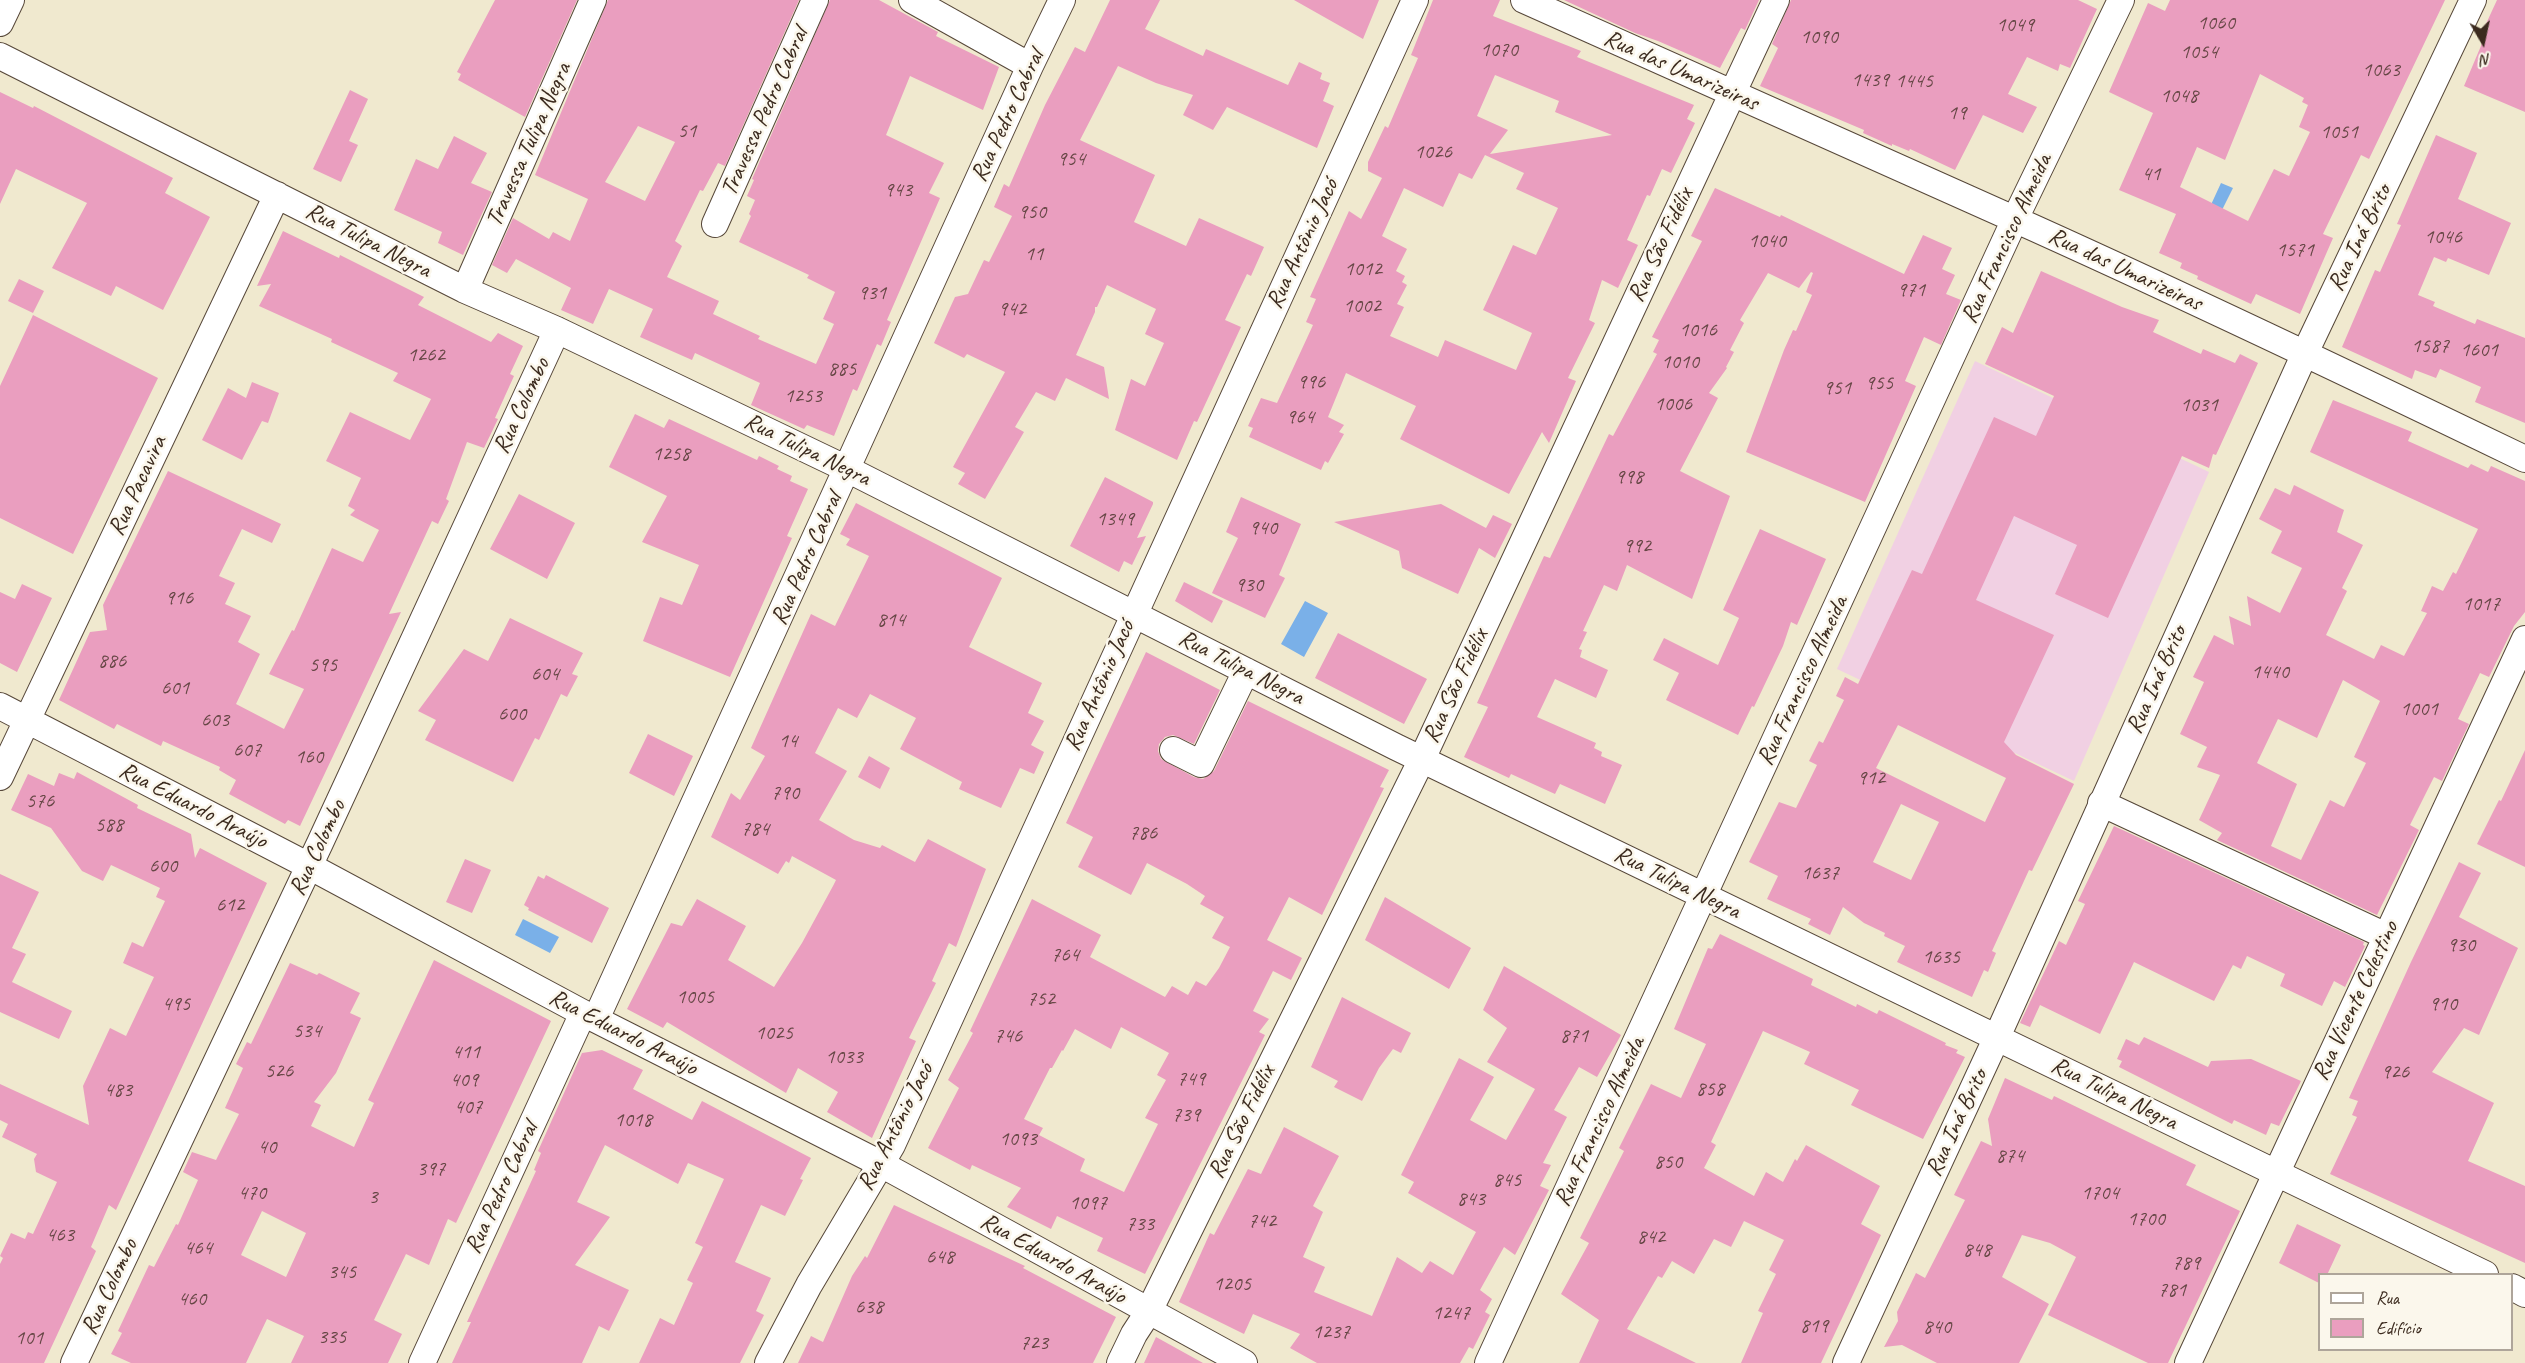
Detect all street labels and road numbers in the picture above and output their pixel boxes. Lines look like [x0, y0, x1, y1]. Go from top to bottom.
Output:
street label: Travessa Pedro Cabral [715, 23, 815, 201]
street label: Rua das Umarizeiras [1599, 24, 1763, 118]
street label: Rua Pedro Cabral [965, 46, 1051, 186]
street label: Travessa Tulipa Negra [480, 59, 578, 231]
street label: Rua Francisco Almeida [1955, 150, 2059, 328]
street label: Rua Antônio Jacó [1260, 175, 1346, 313]
street label: Rua Iná Brito [2322, 180, 2398, 296]
street label: Rua São Fidélix [1622, 183, 1700, 307]
street label: Rua Tulipa Negra [300, 197, 436, 285]
street label: Rua das Umarizeiras [2044, 222, 2206, 318]
street label: Rua Colombo [487, 354, 557, 458]
street label: Rua Tulipa Negra [739, 407, 875, 493]
street label: Rua Pacavira [102, 431, 174, 541]
street label: Rua Pedro Cabral [765, 488, 849, 630]
street label: Rua Francisco Almeida [1751, 592, 1855, 770]
street label: Rua Antônio Jacó [1058, 616, 1142, 756]
street label: Rua Iná Brito [2120, 622, 2194, 738]
street label: Rua Tulipa Negra [1173, 624, 1309, 712]
street label: Rua São Fidélix [1417, 624, 1495, 748]
street label: Rua Eduardo Araújo [114, 756, 272, 856]
street label: Rua Colombo [283, 796, 353, 900]
street label: Rua Tulipa Negra [1609, 840, 1745, 926]
street label: Rua Vicente Celestino [2306, 917, 2406, 1085]
street label: Rua Eduardo Araújo [544, 983, 702, 1083]
street label: Rua Francisco Almeida [1548, 1033, 1652, 1211]
street label: Rua Tulipa Negra [2046, 1051, 2182, 1137]
street label: Rua Antônio Jacó [851, 1058, 941, 1196]
street label: Rua São Fidélix [1202, 1061, 1282, 1183]
street label: Rua Iná Brito [1920, 1065, 1994, 1181]
street label: Rua Pedro Cabral [459, 1118, 545, 1258]
street label: Rua Eduardo Araújo [975, 1207, 1131, 1311]
street label: Rua Colombo [75, 1235, 145, 1339]

